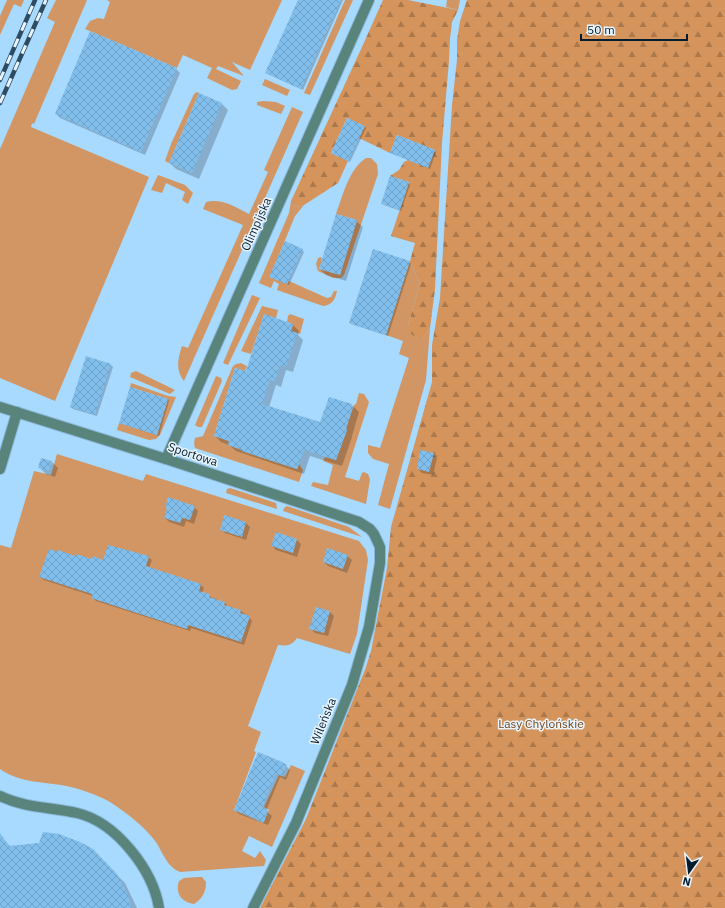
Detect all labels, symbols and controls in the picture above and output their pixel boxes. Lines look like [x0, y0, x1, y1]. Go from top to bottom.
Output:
scale bar [581, 16, 687, 42]
text: 50 m [587, 22, 615, 37]
street label: Olimpijska [238, 195, 275, 253]
street label: Sportowa [166, 439, 220, 469]
street label: Wileńska [307, 695, 339, 746]
park label: Lasy Chylońskie [498, 716, 584, 731]
north arrow [669, 852, 709, 892]
text: N [681, 874, 692, 889]

